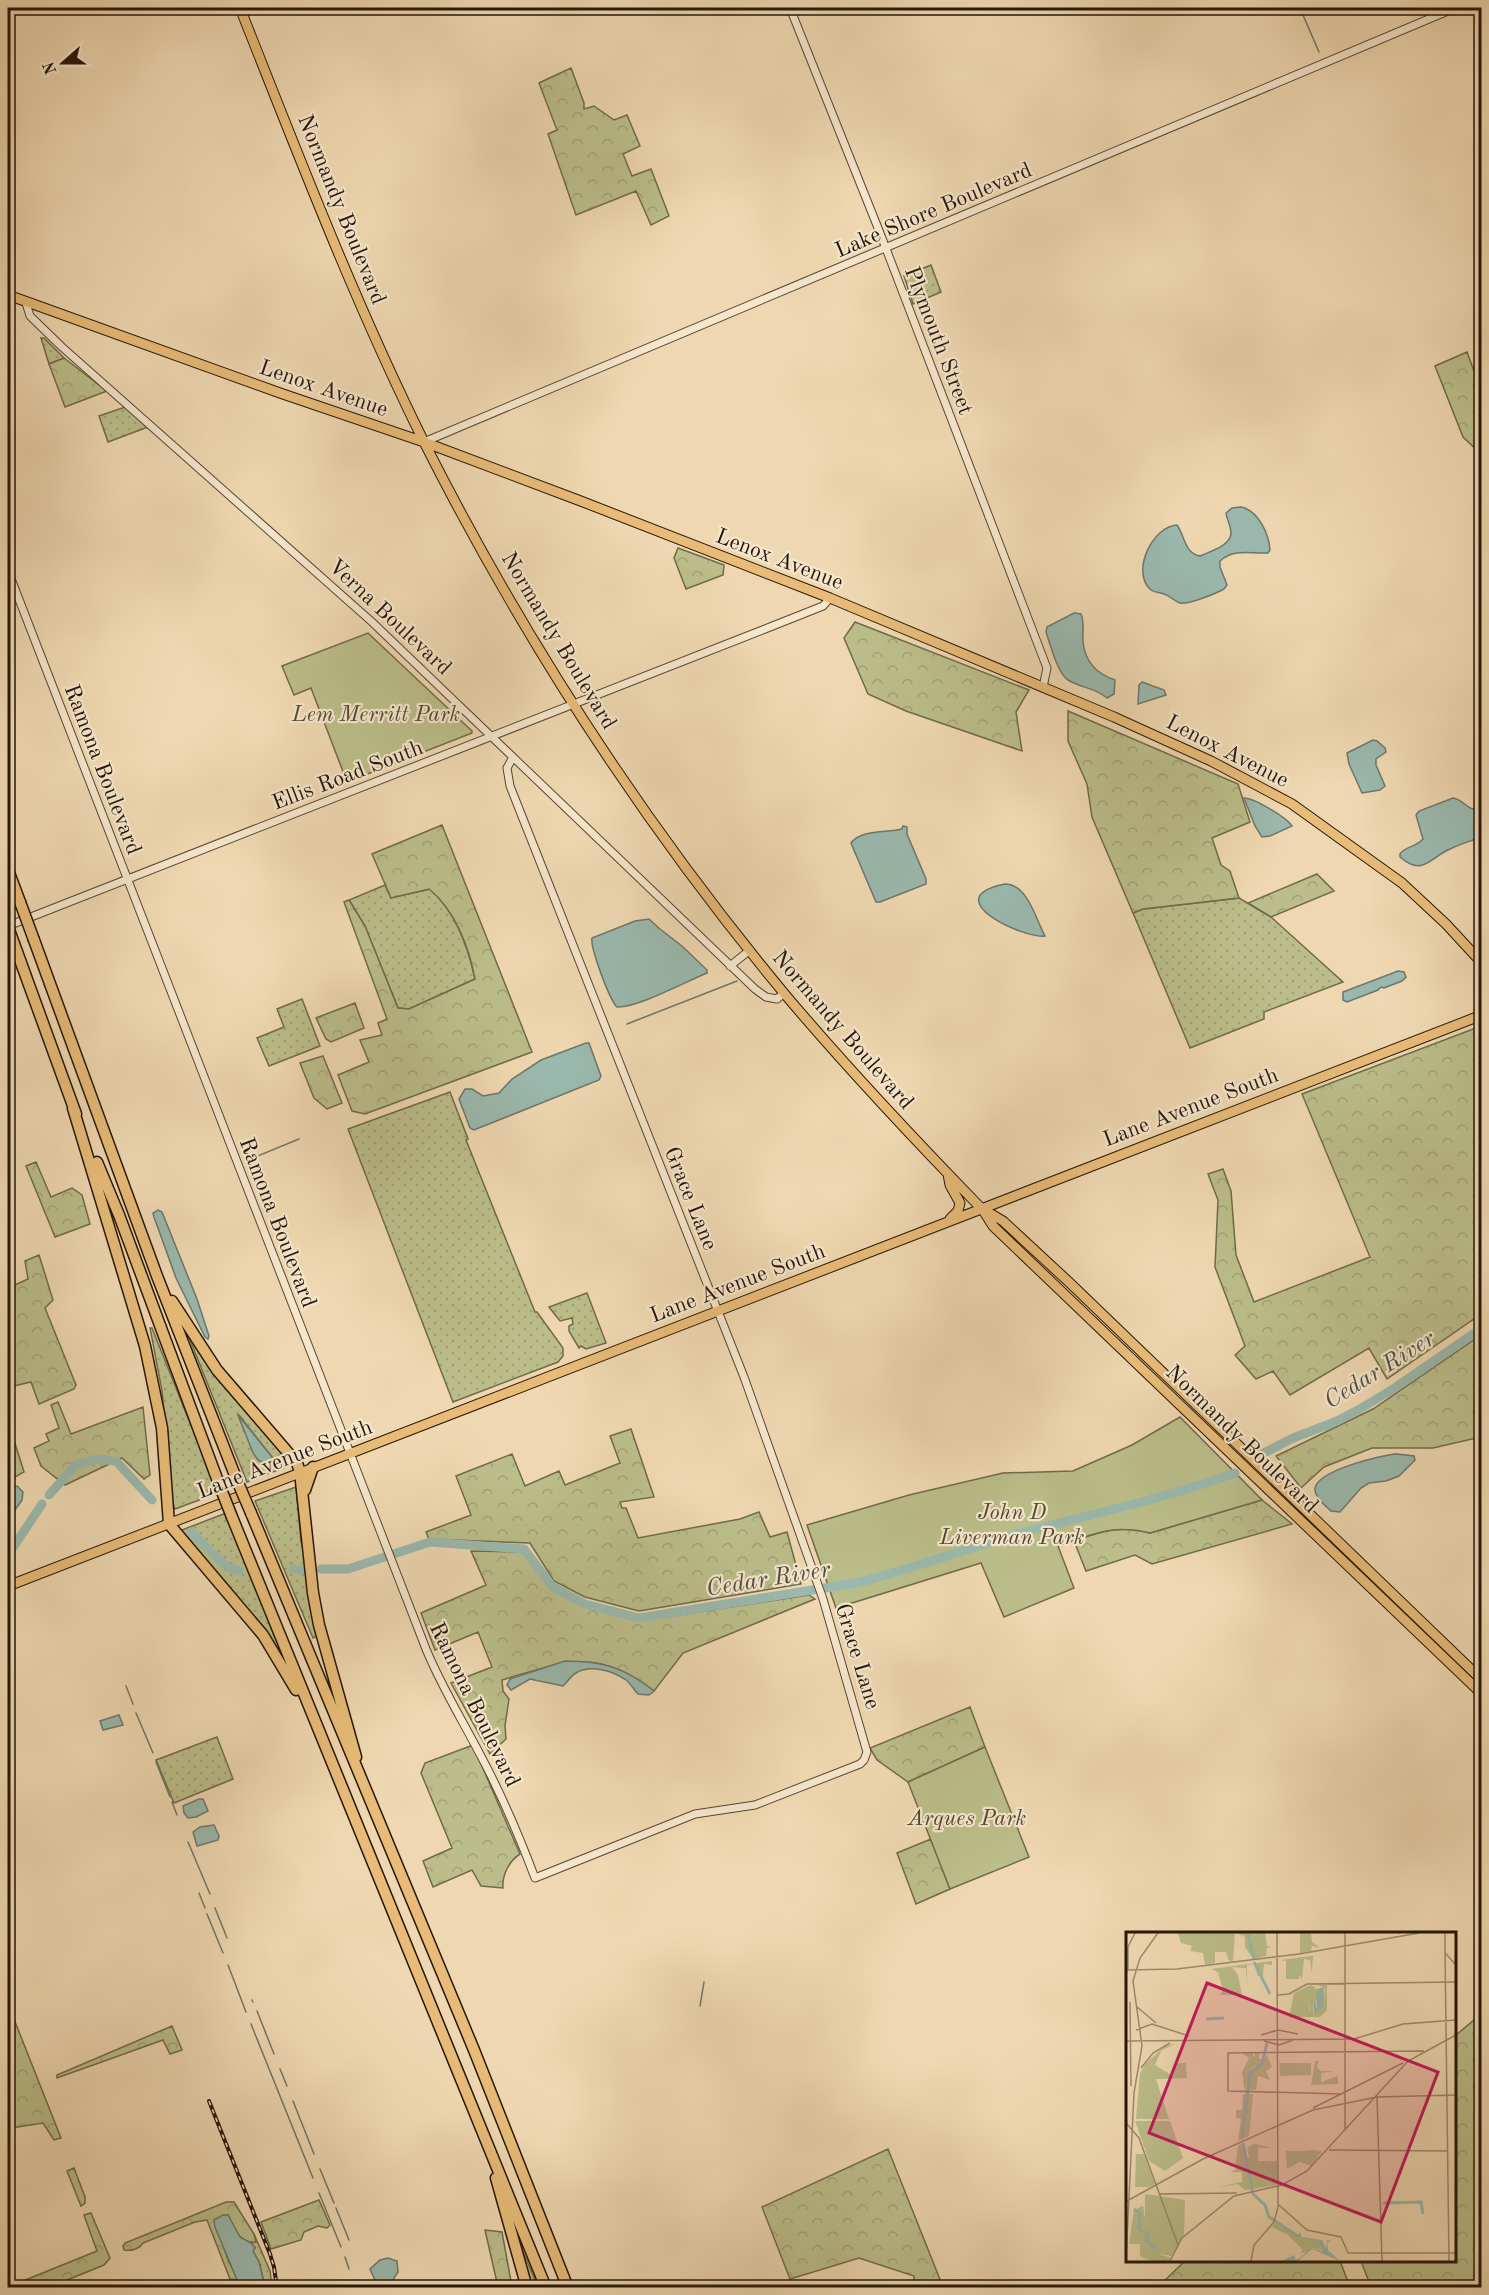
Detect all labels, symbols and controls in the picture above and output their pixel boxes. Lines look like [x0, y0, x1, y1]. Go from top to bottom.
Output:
north arrow [33, 33, 93, 93]
text: N [41, 58, 61, 76]
street label: Normandy Boulevard [293, 112, 389, 308]
street label: Lake Shore Boulevard [832, 159, 1035, 262]
street label: Plymouth Street [900, 264, 977, 418]
street label: Lenox Avenue [256, 357, 391, 421]
street label: Lenox Avenue [713, 525, 846, 594]
street label: Normandy Boulevard [497, 549, 620, 734]
street label: Verna Boulevard [324, 555, 455, 680]
street label: Ramona Boulevard [60, 682, 145, 858]
park label: Lem Merritt Park [291, 704, 460, 726]
street label: Lenox Avenue [1162, 711, 1292, 792]
street label: Ellis Road South [269, 737, 426, 815]
street label: Normandy Boulevard [768, 947, 917, 1114]
street label: Lane Avenue South [1100, 1064, 1281, 1151]
street label: Ramona Boulevard [235, 1135, 320, 1311]
street label: Grace Lane [659, 1144, 721, 1254]
street label: Lane Avenue South [647, 1240, 828, 1327]
water label: Cedar River [1321, 1327, 1440, 1414]
street label: Normandy Boulevard [1161, 1361, 1322, 1518]
street label: Lane Avenue South [194, 1416, 375, 1503]
park label: John D Liverman Park [939, 1502, 1085, 1549]
water label: Cedar River [705, 1558, 833, 1602]
street label: Grace Lane [831, 1601, 884, 1712]
street label: Ramona Boulevard [425, 1619, 524, 1791]
park label: Arques Park [907, 1808, 1026, 1830]
inset map [1126, 1932, 1456, 2262]

